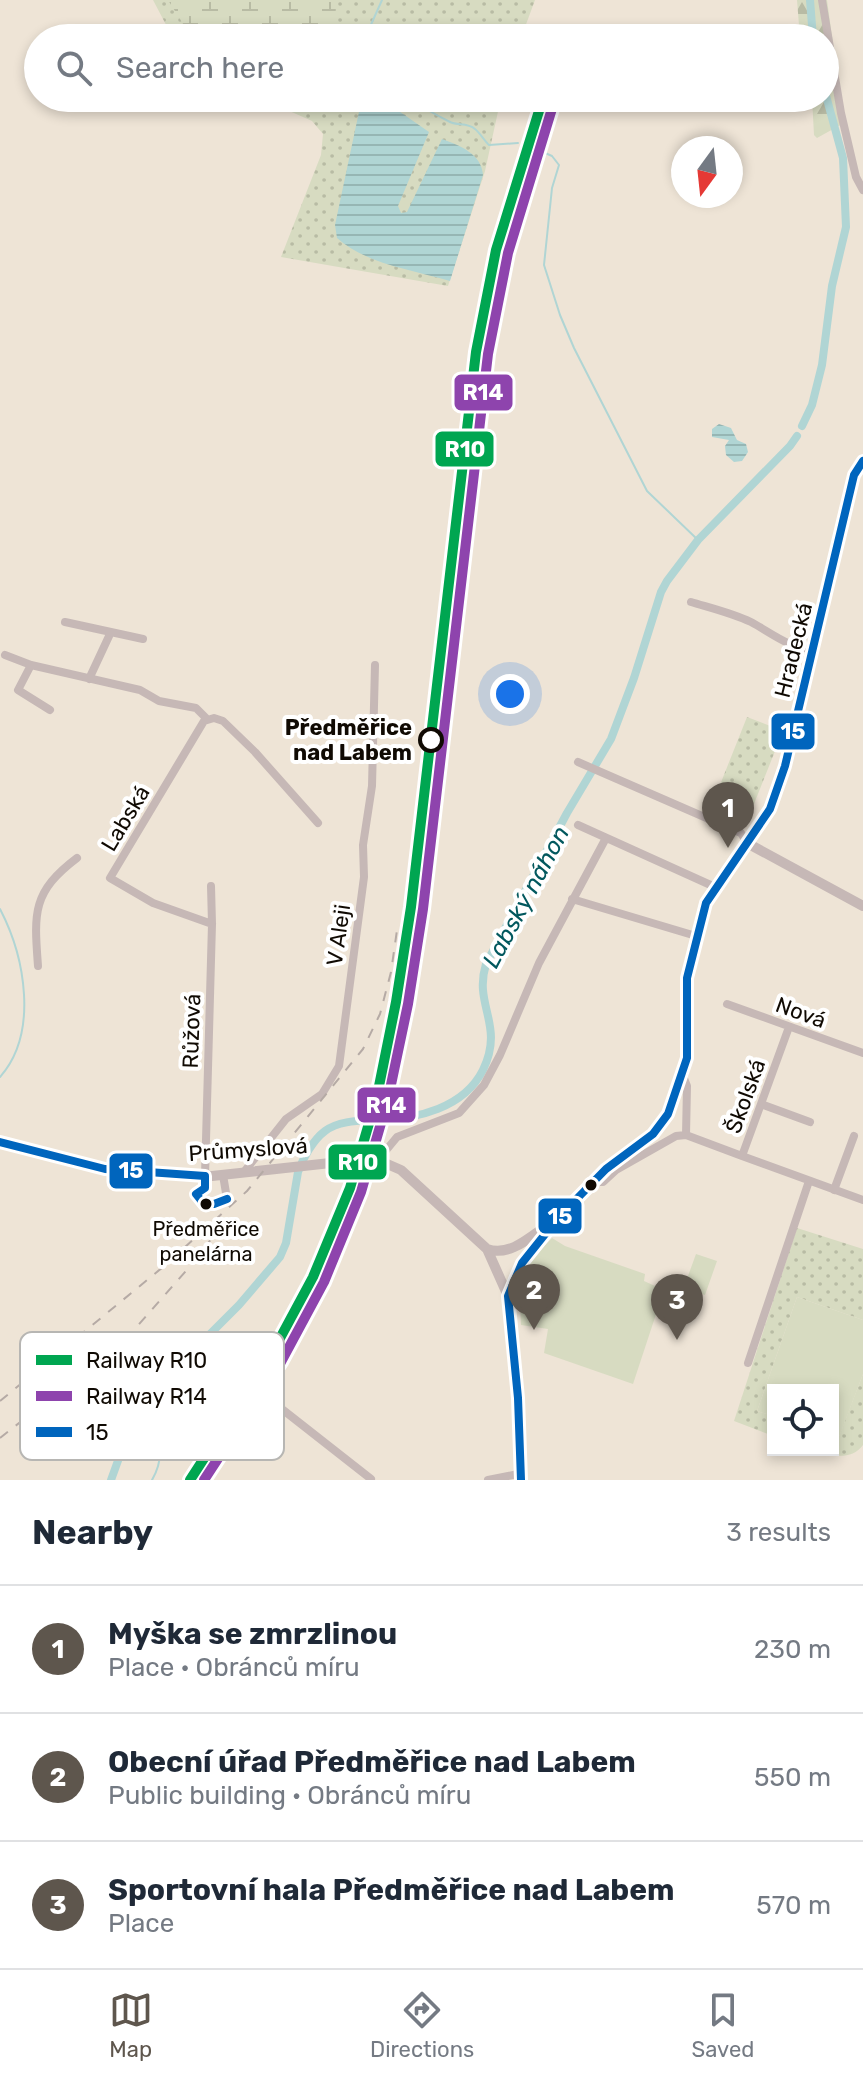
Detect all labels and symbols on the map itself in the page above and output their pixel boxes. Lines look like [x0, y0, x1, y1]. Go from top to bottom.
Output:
north arrow [671, 136, 743, 208]
line badge: R14 [453, 373, 514, 412]
text: R14 [462, 379, 504, 406]
line badge: R10 [434, 430, 495, 468]
text: R10 [444, 436, 486, 463]
street label: Hradecká [769, 600, 818, 700]
your location [490, 674, 530, 714]
line badge: 15 [770, 712, 816, 751]
place label: Předměřice nad Labem [285, 714, 412, 766]
text: 15 [780, 718, 806, 745]
marker: Předměřice nad Labem [419, 728, 443, 752]
street label: Labská [95, 780, 156, 856]
pin: 1 [702, 782, 754, 848]
water label: Labský náhon [477, 821, 575, 973]
street label: V Aleji [321, 903, 356, 968]
street label: Nová [772, 991, 830, 1034]
street label: Růžová [177, 993, 206, 1069]
street label: Školská [720, 1055, 771, 1137]
line badge: R14 [356, 1086, 417, 1124]
text: R14 [365, 1092, 407, 1119]
street label: Průmyslová [188, 1132, 309, 1167]
line badge: R10 [327, 1143, 388, 1181]
text: R10 [337, 1149, 379, 1176]
line badge: 15 [108, 1152, 154, 1190]
text: 15 [118, 1157, 144, 1184]
unlabelled marker [583, 1177, 599, 1193]
marker: Předměřice panelárna [198, 1196, 214, 1212]
line badge: 15 [537, 1197, 583, 1235]
text: 15 [547, 1203, 573, 1230]
place label: Předměřice panelárna [152, 1217, 260, 1266]
pin: 2 [508, 1264, 560, 1330]
pin: 3 [651, 1274, 703, 1340]
legend [20, 1332, 284, 1460]
text: Railway R10 [86, 1347, 207, 1374]
text: Railway R14 [86, 1383, 207, 1410]
text: 15 [86, 1419, 108, 1446]

